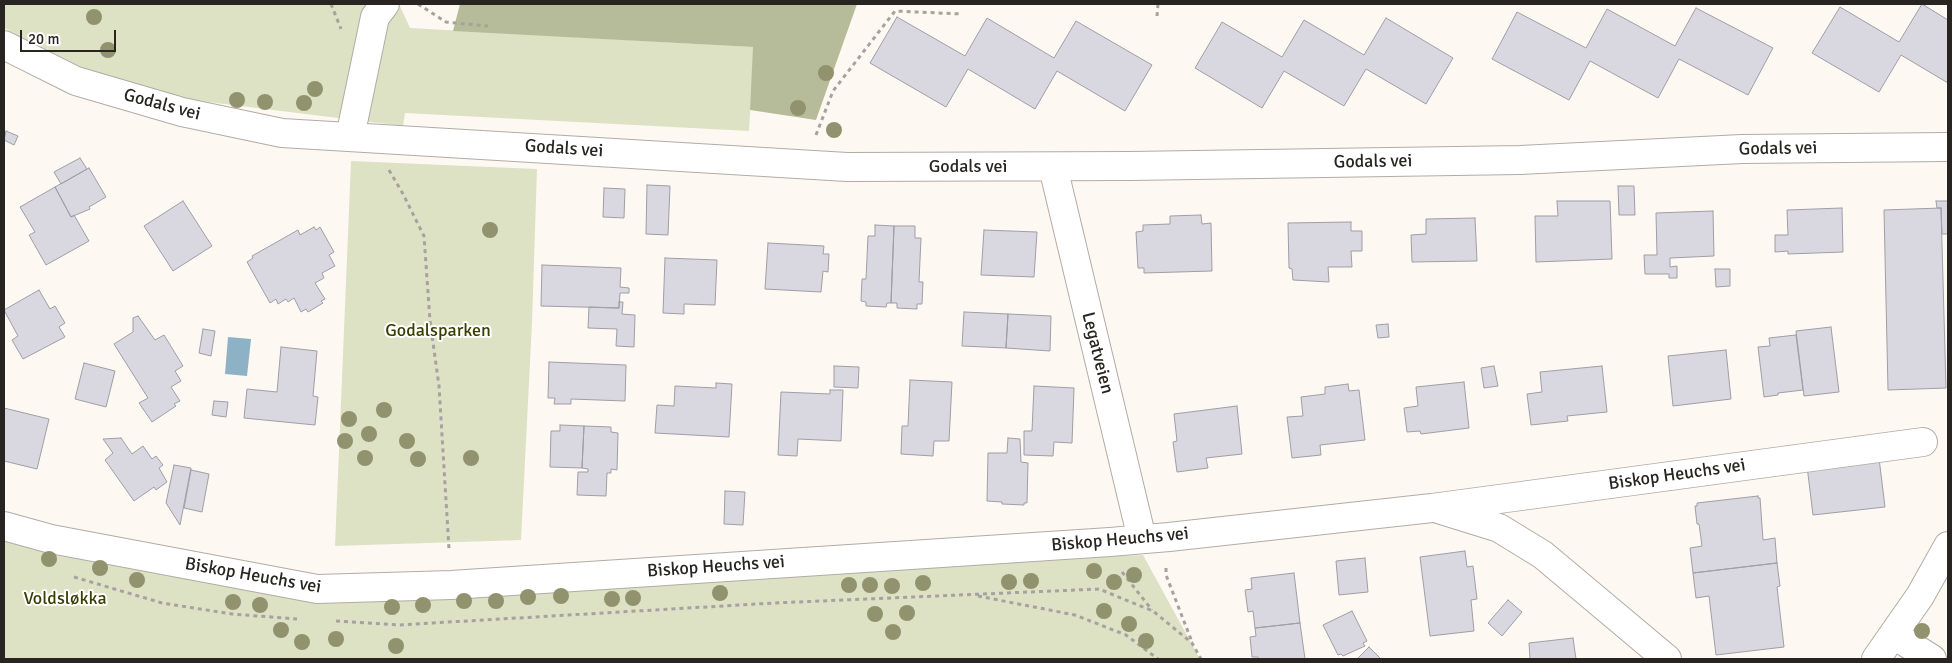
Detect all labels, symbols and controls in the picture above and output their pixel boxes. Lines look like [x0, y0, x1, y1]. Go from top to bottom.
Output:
scale bar [22, 20, 119, 52]
text: 20 m [28, 30, 59, 48]
street label: Godals vei [121, 84, 203, 126]
street label: Godals vei [524, 135, 604, 163]
street label: Godals vei [1739, 138, 1817, 160]
street label: Godals vei [1334, 151, 1412, 173]
street label: Godals vei [929, 156, 1007, 178]
street label: Legatveien [1076, 310, 1118, 396]
park label: Godalsparken [385, 320, 491, 342]
street label: Biskop Heuchs vei [1607, 455, 1747, 495]
street label: Biskop Heuchs vei [1050, 523, 1190, 557]
street label: Biskop Heuchs vei [646, 551, 786, 583]
street label: Biskop Heuchs vei [183, 553, 323, 599]
park label: Voldsløkka [23, 588, 107, 610]

